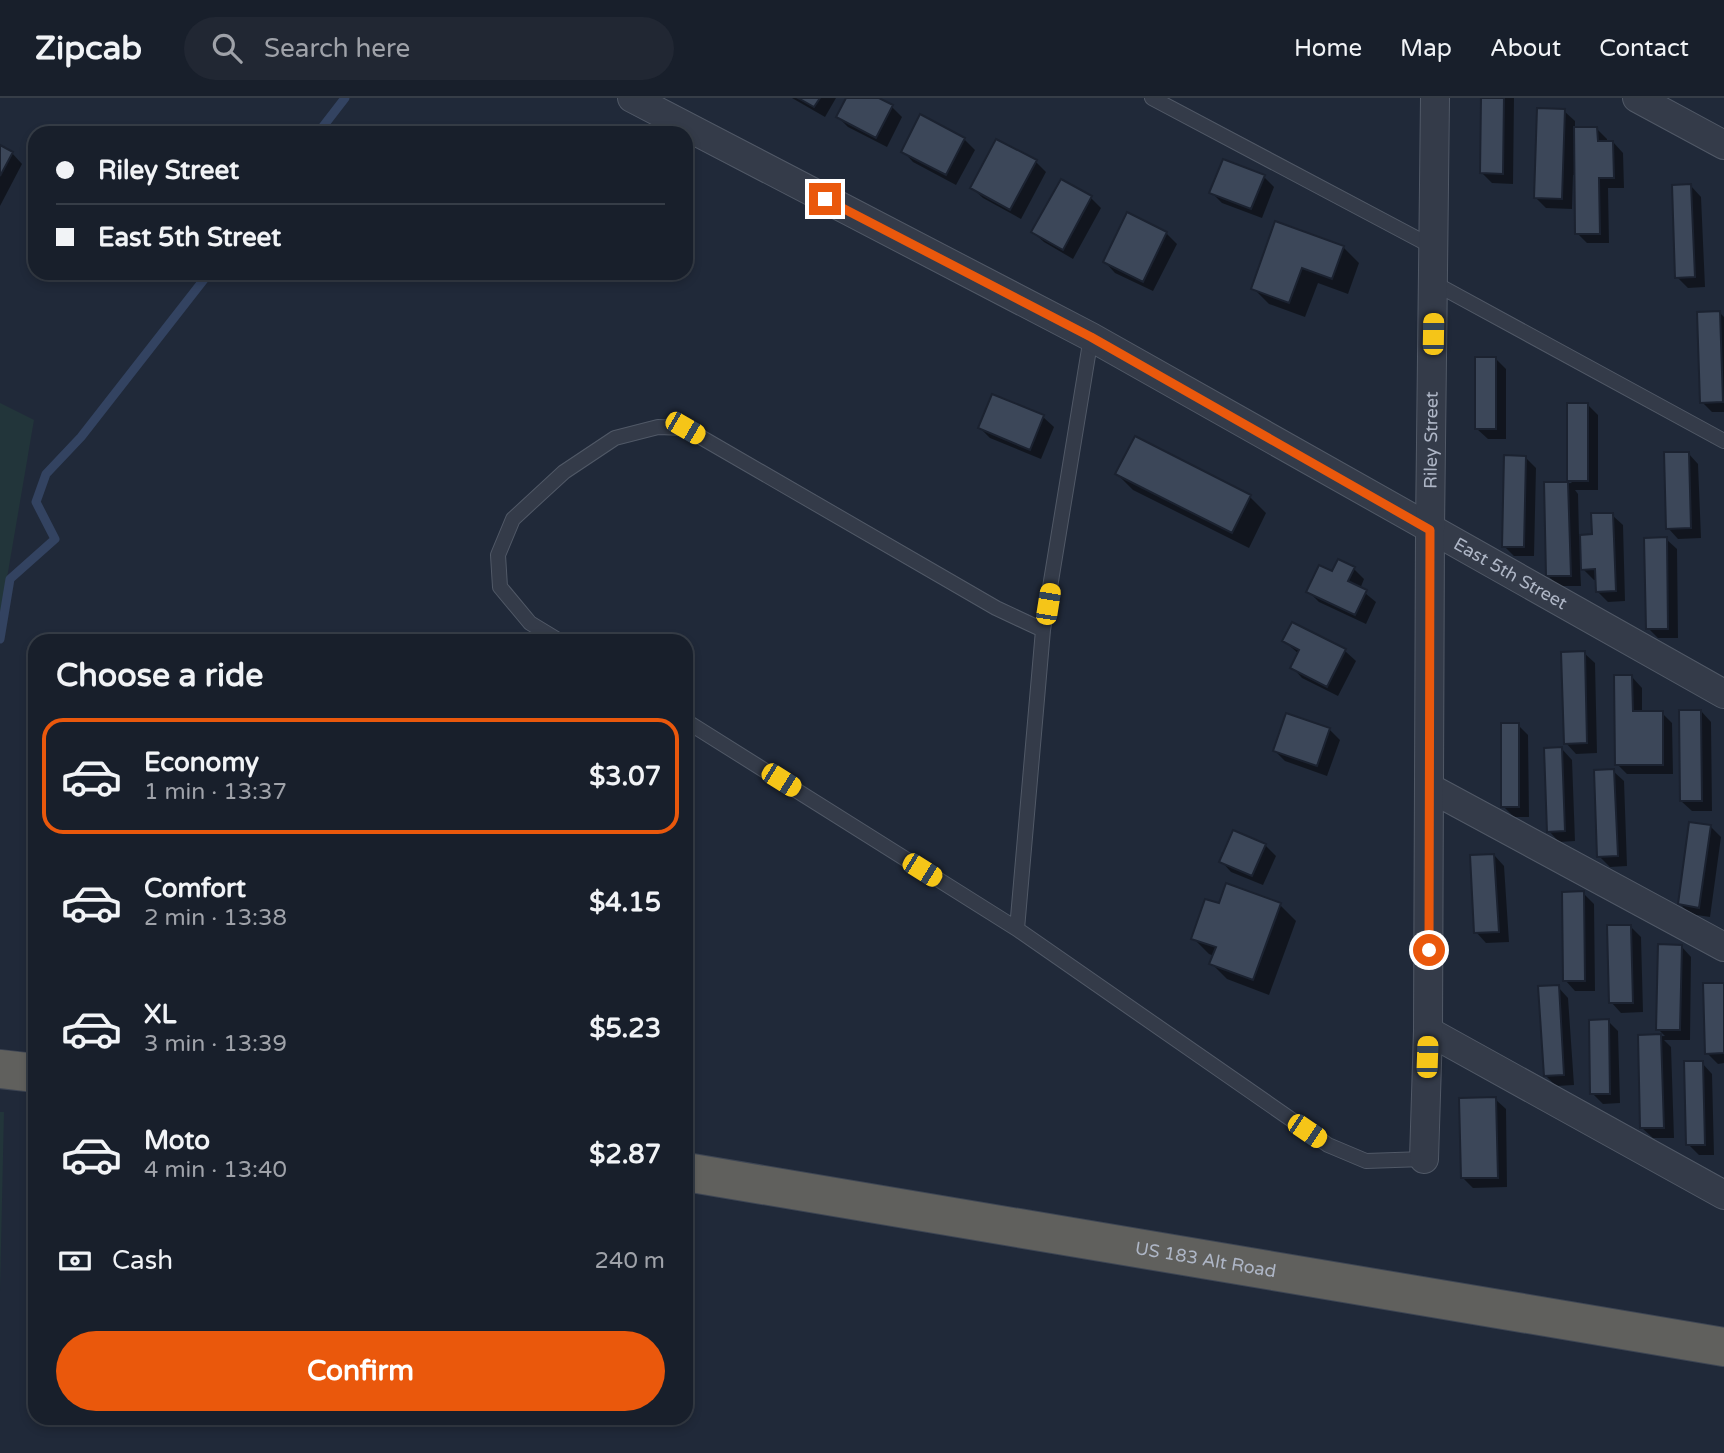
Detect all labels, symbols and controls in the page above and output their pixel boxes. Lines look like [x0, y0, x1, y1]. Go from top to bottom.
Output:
search box [184, 17, 674, 80]
text: Zipcab [35, 29, 142, 68]
icon: search [208, 29, 246, 67]
text: Search here [264, 33, 410, 64]
text: Home [1294, 34, 1362, 63]
text: Map [1400, 34, 1452, 63]
text: About [1490, 34, 1561, 63]
text: Contact [1599, 34, 1689, 63]
text: Riley Street [98, 155, 239, 186]
route end [809, 183, 841, 215]
text: East 5th Street [98, 222, 281, 253]
car [1423, 313, 1444, 355]
street label: Riley Street [1419, 391, 1443, 489]
car [662, 408, 709, 448]
street label: East 5th Street [1450, 533, 1571, 614]
car [1035, 582, 1062, 626]
text: Choose a ride [56, 657, 263, 695]
icon: car [60, 745, 123, 808]
text: Economy [144, 747, 259, 778]
car [758, 760, 805, 800]
text: $3.07 [589, 761, 661, 792]
text: 1 min · 13:37 [144, 778, 287, 806]
car [899, 850, 946, 890]
icon: car [60, 871, 123, 934]
text: Comfort [144, 873, 246, 904]
text: $4.15 [589, 887, 661, 918]
text: 2 min · 13:38 [144, 904, 287, 932]
route start [1413, 934, 1445, 966]
icon: car [60, 997, 123, 1060]
text: XL [144, 999, 176, 1030]
text: $5.23 [589, 1013, 661, 1044]
text: 3 min · 13:39 [144, 1030, 287, 1058]
car [1416, 1036, 1439, 1078]
car [1284, 1111, 1331, 1151]
icon: car [60, 1123, 123, 1186]
text: Moto [144, 1125, 210, 1156]
text: $2.87 [589, 1139, 661, 1170]
text: 4 min · 13:40 [144, 1156, 287, 1184]
street label: US 183 Alt Road [1133, 1237, 1278, 1282]
icon: cash [56, 1242, 94, 1280]
text: Cash [112, 1245, 173, 1276]
text: 240 m [595, 1247, 665, 1275]
button: Confirm [56, 1331, 665, 1411]

